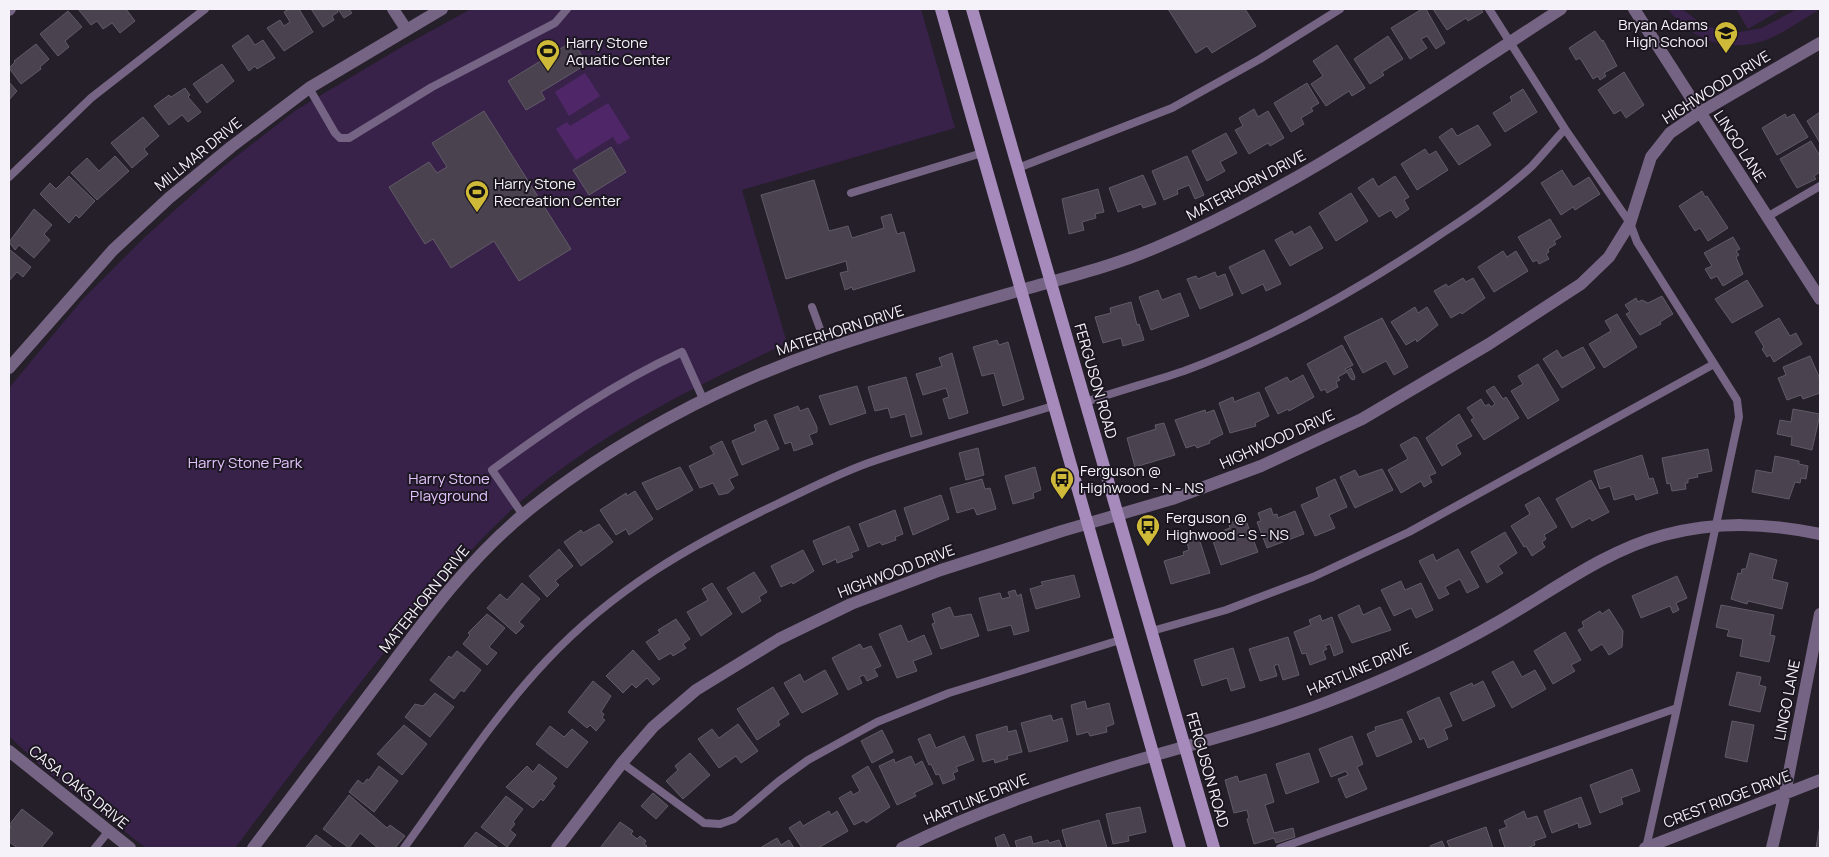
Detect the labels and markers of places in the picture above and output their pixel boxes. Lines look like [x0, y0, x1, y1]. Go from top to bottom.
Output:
place label: Bryan Adams High School [1618, 14, 1708, 52]
school or university icon: Bryan Adams High School [1713, 20, 1739, 54]
place label: Harry Stone Aquatic Center [566, 32, 671, 70]
sports icon: Harry Stone Aquatic Center [535, 38, 561, 72]
place label: Harry Stone Recreation Center [494, 173, 622, 211]
sports icon: Harry Stone Recreation Center [464, 179, 490, 213]
place label: Ferguson @ Highwood - N - NS [1080, 460, 1204, 498]
bus stop icon: Ferguson @ Highwood - N - NS [1049, 466, 1075, 500]
place label: Ferguson @ Highwood - S - NS [1166, 507, 1289, 545]
bus stop icon: Ferguson @ Highwood - S - NS [1135, 513, 1161, 547]

